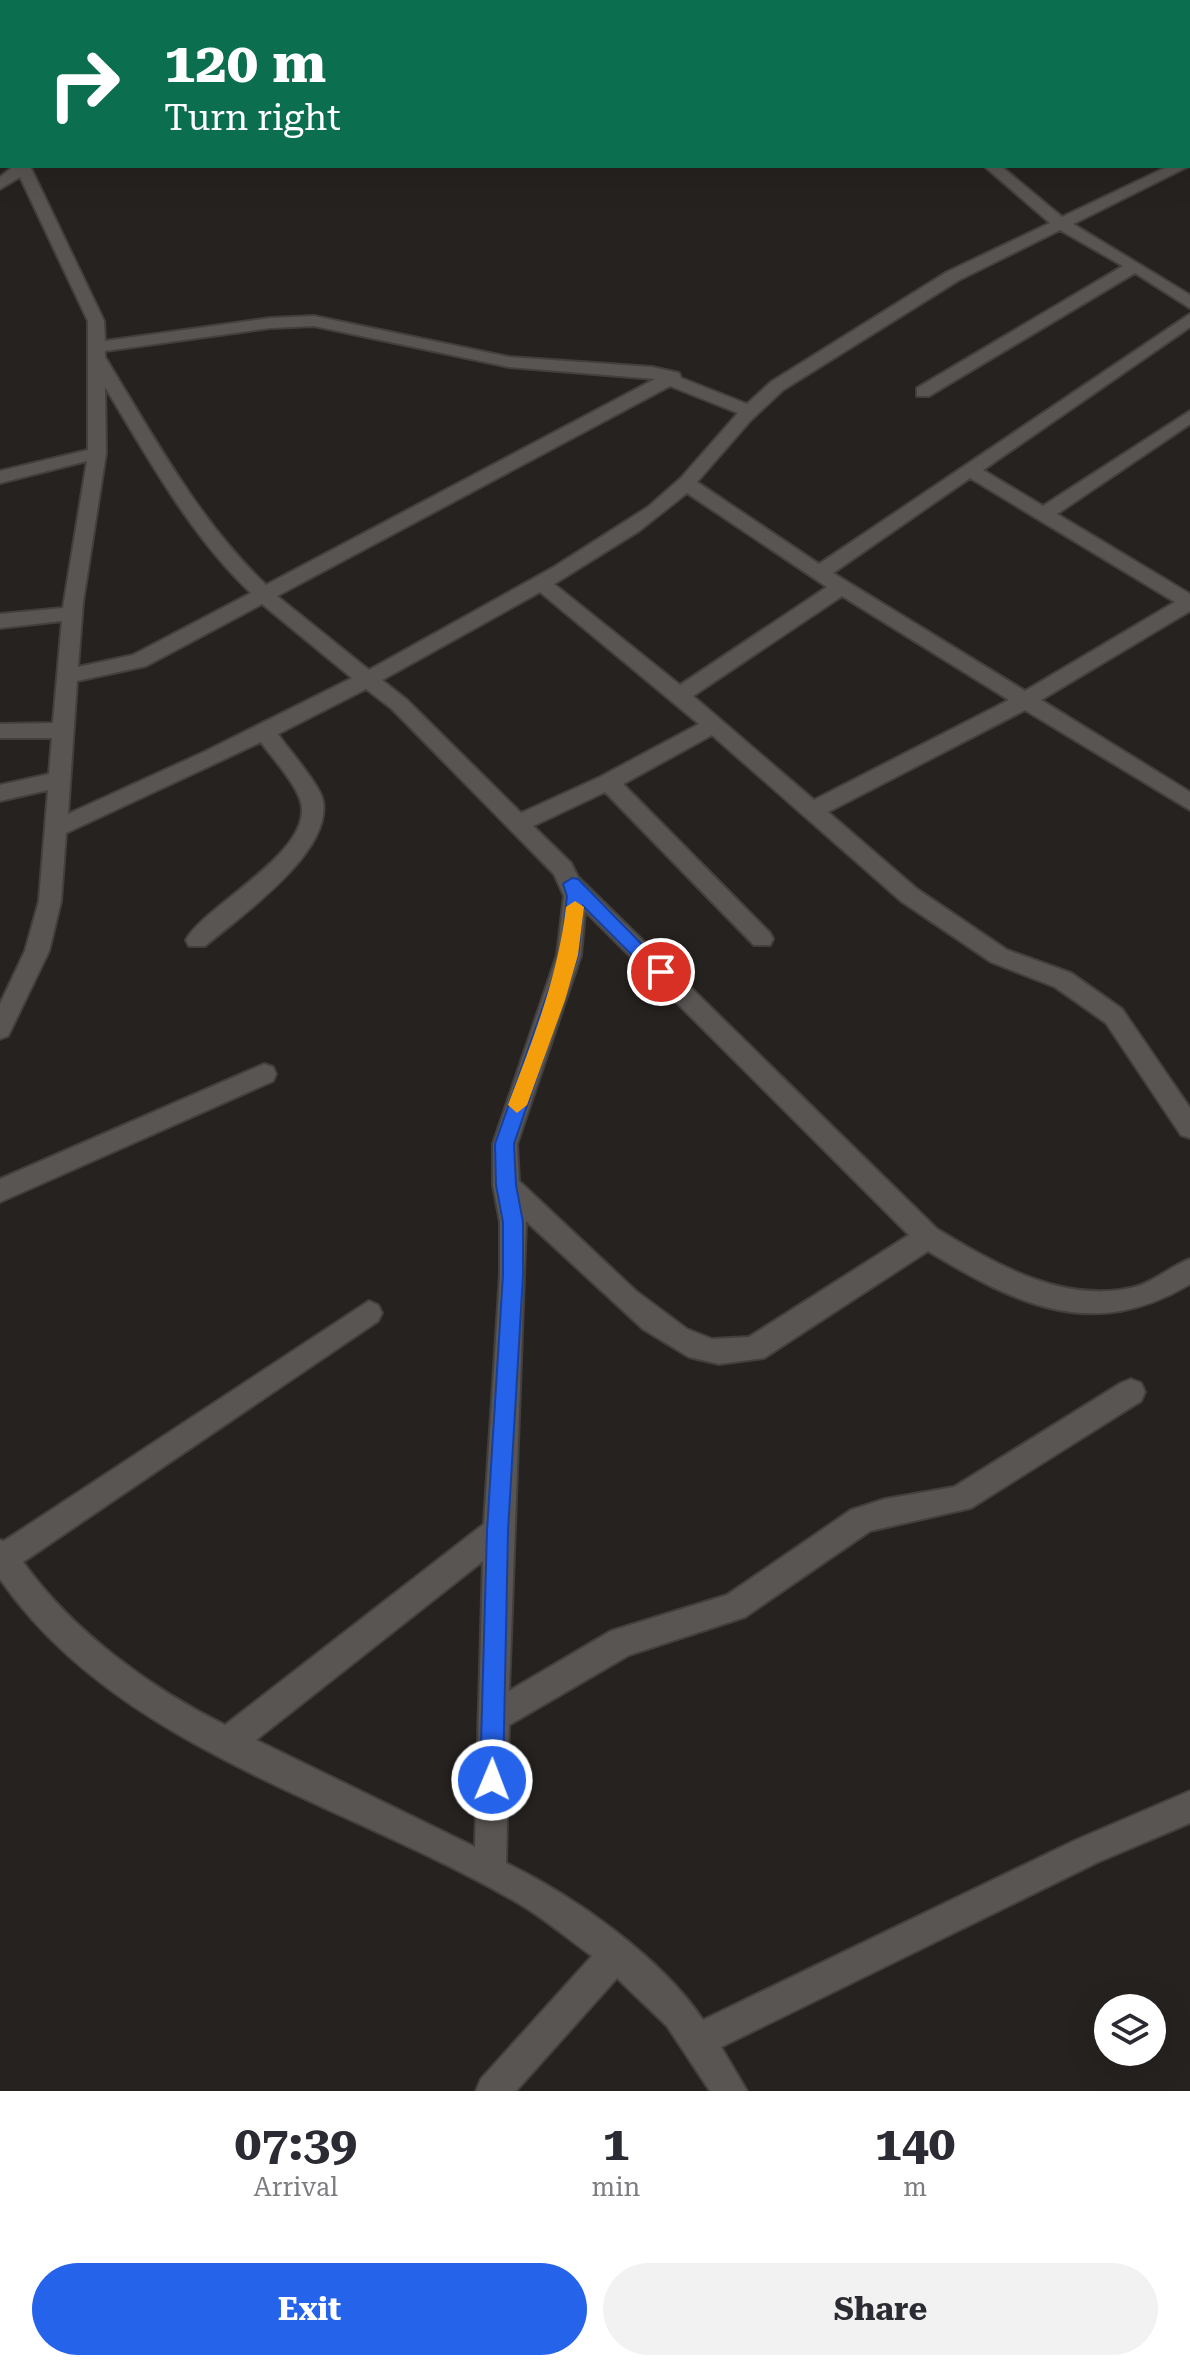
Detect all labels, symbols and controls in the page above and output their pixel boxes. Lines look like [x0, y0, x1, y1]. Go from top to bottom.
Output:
text: 120 m [164, 30, 326, 96]
icon: right [32, 32, 136, 136]
text: Turn right [164, 97, 341, 139]
pin [627, 938, 695, 1006]
icon: arrive [639, 950, 683, 994]
position arrow [450, 1738, 534, 1822]
map controls [1094, 1994, 1166, 2066]
button: layers [1094, 1994, 1166, 2066]
text: 07:39 [235, 2116, 357, 2172]
text: 1 [602, 2116, 629, 2172]
text: 140 [875, 2116, 955, 2172]
text: Arrival [254, 2172, 338, 2202]
text: min [592, 2172, 640, 2202]
text: m [903, 2172, 927, 2202]
button: Exit [32, 2263, 587, 2355]
button: Share [603, 2263, 1158, 2355]

